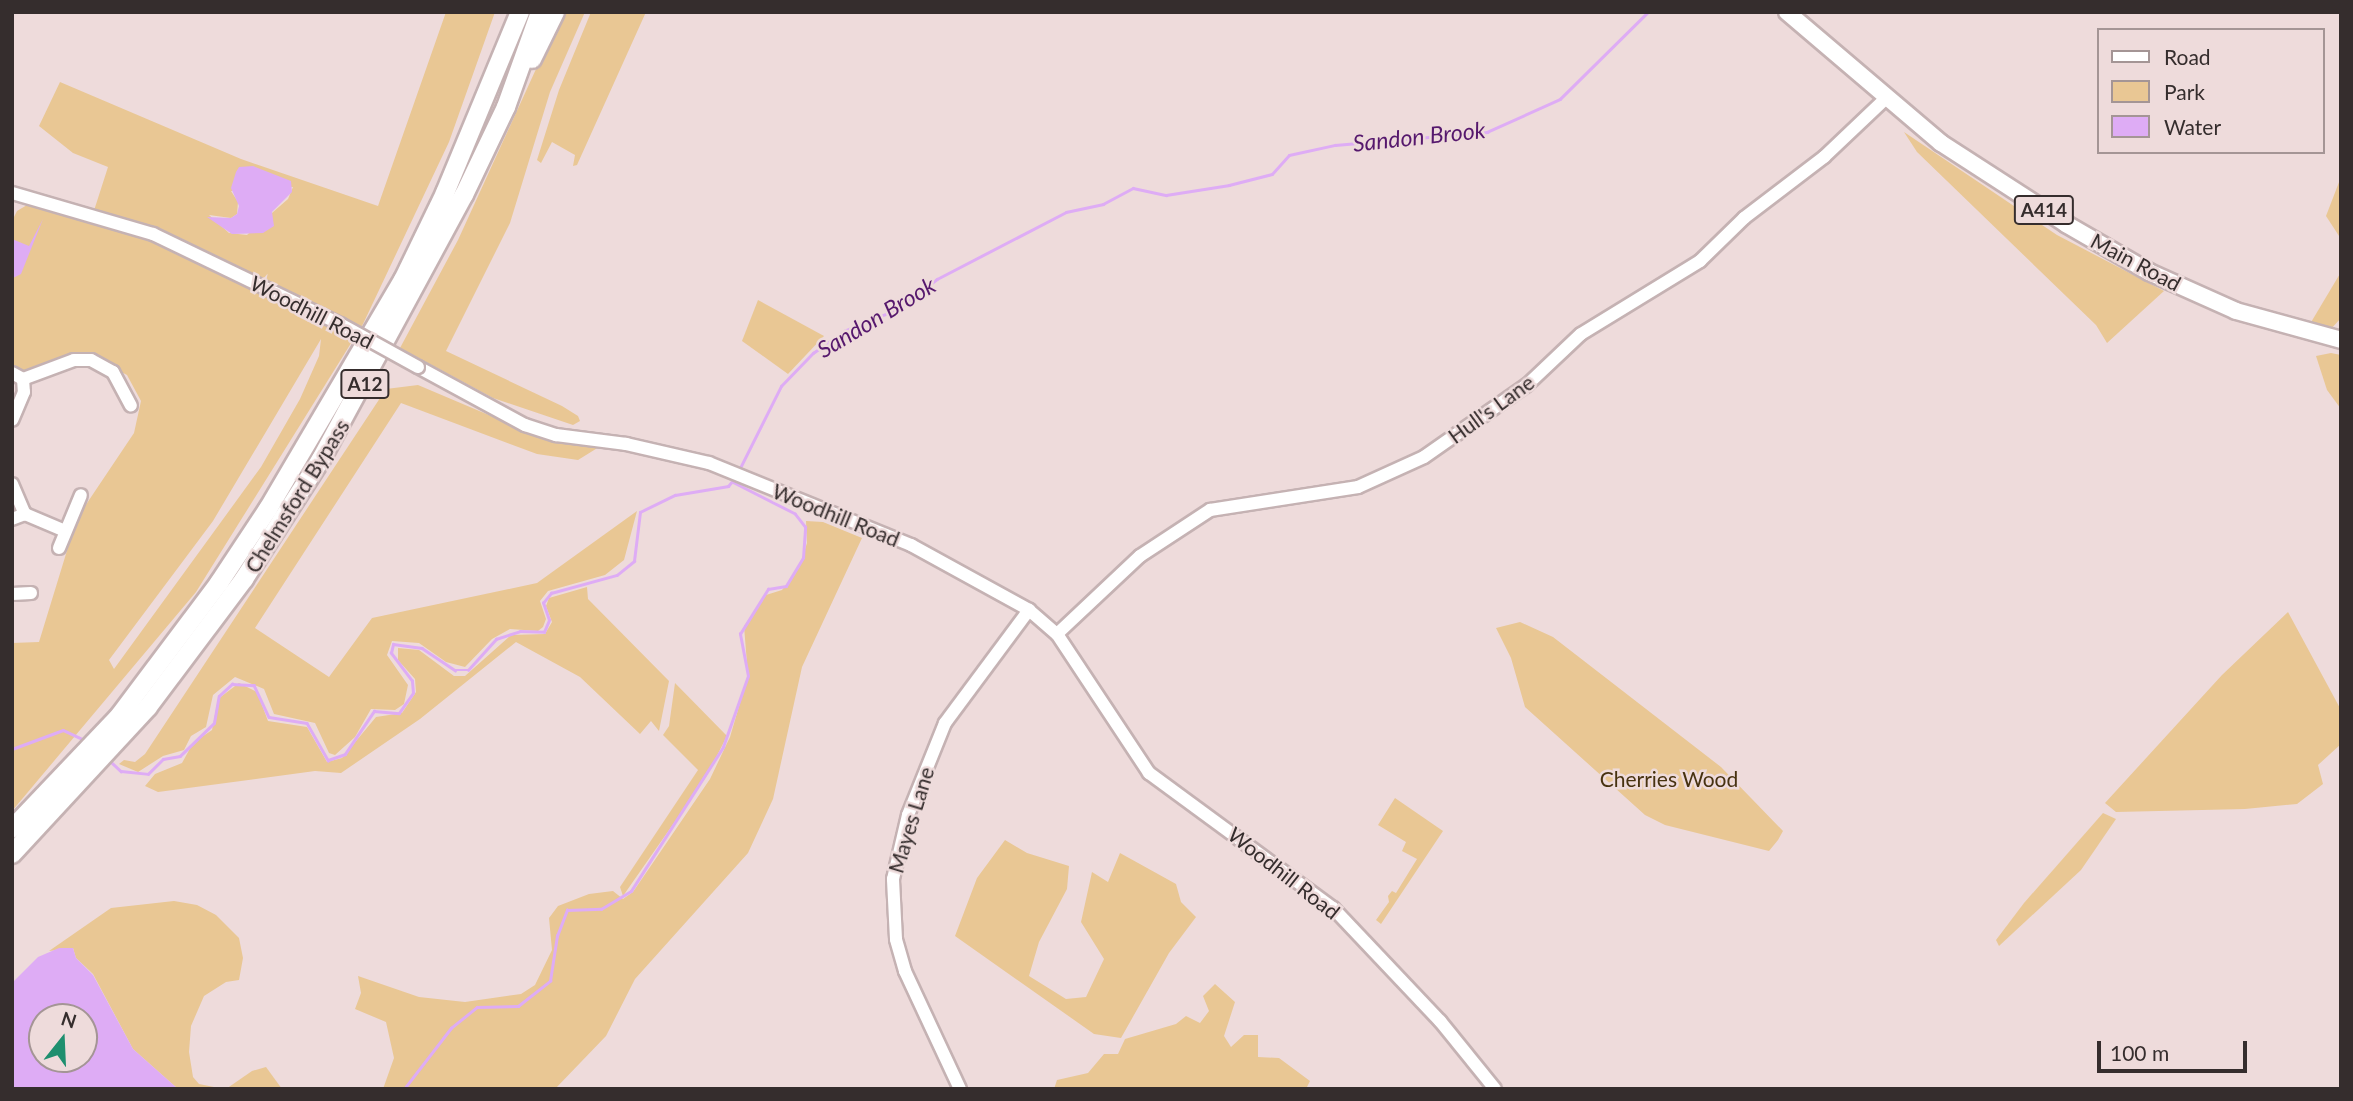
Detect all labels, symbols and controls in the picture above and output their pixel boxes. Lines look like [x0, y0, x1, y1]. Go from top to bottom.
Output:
legend [2098, 28, 2325, 154]
text: Road [2164, 44, 2211, 69]
text: Park [2164, 79, 2205, 104]
text: Water [2164, 114, 2221, 139]
water label: Sandon Brook [1351, 115, 1487, 157]
road number: A414 [2012, 194, 2076, 226]
street label: Main Road [2087, 228, 2185, 296]
street label: Woodhill Road [246, 270, 378, 354]
water label: Sandon Brook [812, 271, 940, 363]
road number: A12 [339, 368, 391, 400]
street label: Hull's Lane [1443, 369, 1539, 449]
street label: Chelmsford Bypass [240, 415, 354, 577]
street label: Woodhill Road [769, 478, 903, 552]
street label: Mayes Lane [883, 764, 939, 876]
park label: Cherries Wood [1600, 766, 1738, 792]
street label: Woodhill Road [1223, 822, 1345, 924]
north arrow [28, 1003, 98, 1073]
text: N [59, 1006, 80, 1033]
scale bar [2101, 1028, 2252, 1072]
text: 100 m [2110, 1040, 2169, 1065]

